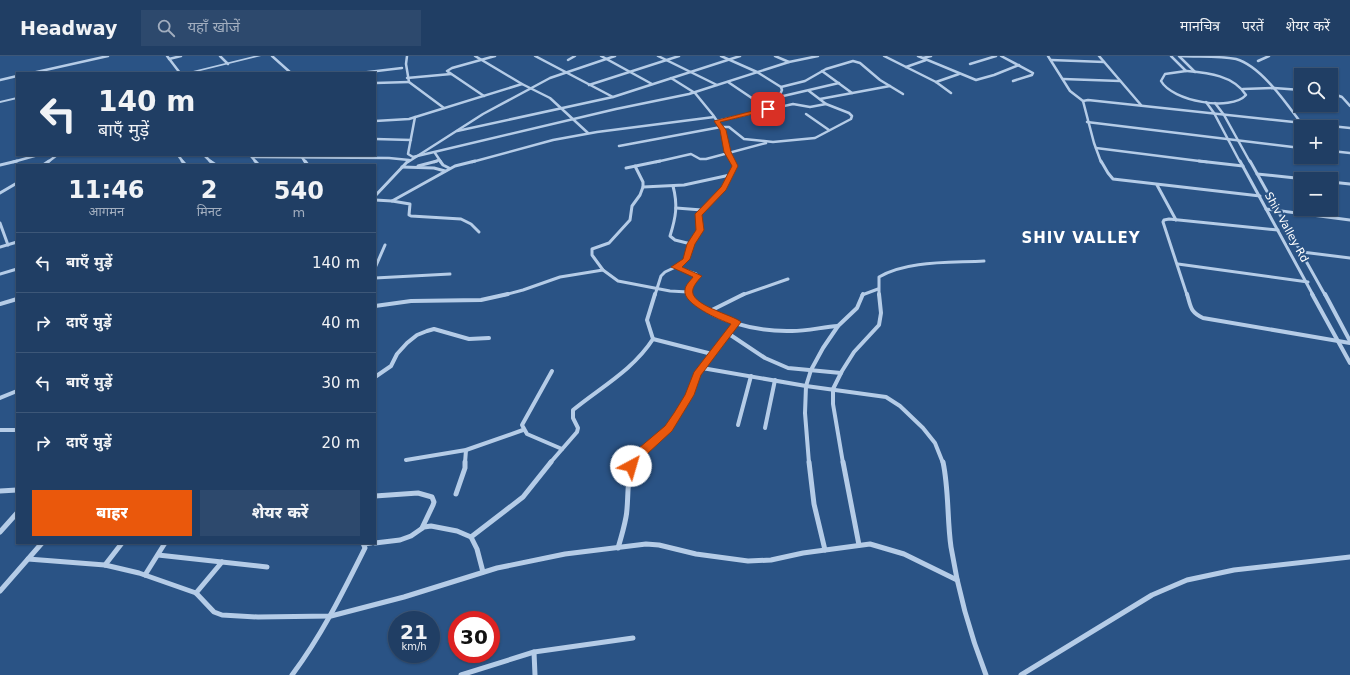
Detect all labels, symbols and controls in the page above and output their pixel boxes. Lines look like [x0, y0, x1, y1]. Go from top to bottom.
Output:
search box [141, 10, 421, 46]
text: Headway [20, 17, 117, 39]
icon: search [155, 17, 177, 39]
text: यहाँ खोजें [187, 18, 240, 36]
text: मानचित्र [1180, 18, 1220, 34]
text: परतें [1242, 18, 1264, 34]
text: शेयर करें [1286, 18, 1330, 34]
map controls [1294, 68, 1338, 216]
button: search [1294, 68, 1338, 112]
text: 140 m [98, 85, 195, 118]
icon: left [32, 88, 84, 140]
pin [751, 92, 785, 126]
icon: arrive [757, 98, 779, 120]
text: बाएँ मुड़ें [98, 119, 149, 140]
button: + [1294, 120, 1338, 164]
button: − [1294, 172, 1338, 216]
text: 11:46 [68, 176, 145, 204]
text: 2 [201, 176, 218, 204]
text: 540 [274, 177, 324, 205]
street label: Shiv Valley Rd [1262, 190, 1311, 264]
text: आगमन [89, 204, 124, 219]
text: मिनट [197, 204, 222, 219]
text: m [292, 205, 305, 220]
district label: SHIV VALLEY [1021, 229, 1141, 247]
icon: left [32, 252, 54, 274]
text: बाएँ मुड़ें [66, 253, 112, 271]
text: 140 m [312, 254, 360, 272]
icon: right [32, 312, 54, 334]
text: दाएँ मुड़ें [66, 313, 112, 331]
text: 40 m [322, 314, 360, 332]
icon: left [32, 372, 54, 394]
text: बाएँ मुड़ें [66, 373, 112, 391]
text: 30 m [322, 374, 360, 392]
icon: right [32, 432, 54, 454]
text: दाएँ मुड़ें [66, 433, 112, 451]
text: 20 m [322, 434, 360, 452]
position arrow [610, 445, 652, 487]
button: बाहर [32, 490, 192, 536]
button: शेयर करें [200, 490, 360, 536]
speed limit sign: 30 [448, 611, 500, 663]
text: 21 [400, 620, 428, 644]
text: km/h [401, 641, 427, 652]

